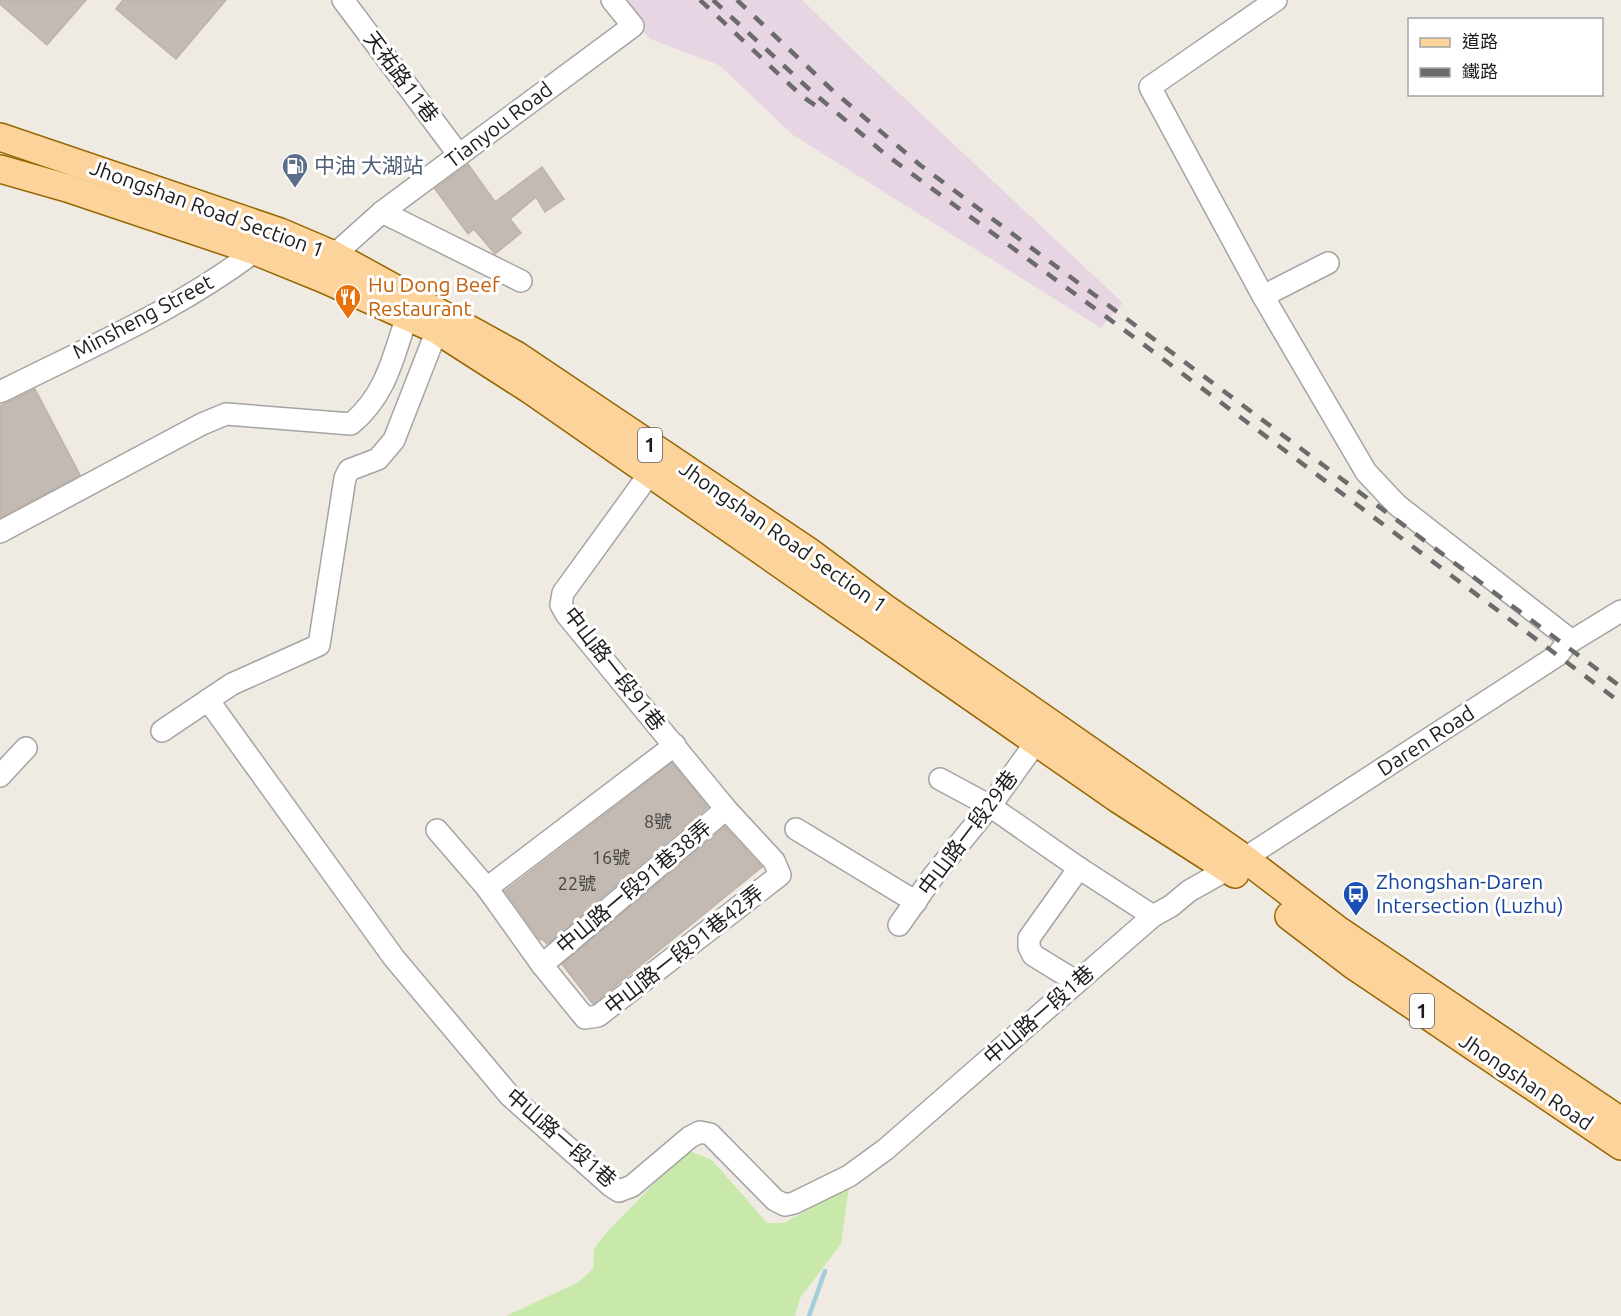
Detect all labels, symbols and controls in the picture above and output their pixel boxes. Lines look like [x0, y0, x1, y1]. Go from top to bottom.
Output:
legend [1408, 18, 1603, 96]
street label: 天祐路11巷 [360, 26, 444, 127]
text: 道路 [1462, 31, 1498, 51]
text: 鐵路 [1462, 61, 1498, 81]
street label: Tianyou Road [440, 76, 557, 172]
fuel station icon: 中油 大湖站 [280, 151, 310, 189]
place label: 中油 大湖站 [314, 153, 424, 177]
street label: Jhongshan Road Section 1 [87, 155, 328, 262]
street label: Minsheng Street [68, 269, 217, 363]
place label: Hu Dong Beef Restaurant [368, 272, 501, 320]
restaurant icon: Hu Dong Beef Restaurant [333, 282, 363, 320]
road number: 1 [638, 428, 662, 462]
street label: Jhongshan Road Section 1 [675, 455, 892, 617]
street label: 中山路一段91巷 [559, 602, 670, 735]
street label: Daren Road [1373, 700, 1478, 780]
street label: 中山路一段29巷 [913, 765, 1022, 899]
house number: 8號 [644, 811, 672, 831]
street label: 中山路一段91巷38弄 [551, 815, 716, 958]
house number: 16號 [592, 847, 630, 867]
place label: Zhongshan-Daren Intersection (Luzhu) [1376, 869, 1564, 917]
house number: 22號 [558, 873, 596, 893]
bus stop icon: Zhongshan-Daren Intersection (Luzhu) [1341, 879, 1371, 917]
street label: 中山路一段91巷42弄 [599, 880, 767, 1019]
street label: 中山路一段1巷 [978, 960, 1098, 1069]
road number: 1 [1410, 994, 1434, 1028]
street label: Jhongshan Road [1455, 1028, 1598, 1135]
street label: 中山路一段1巷 [502, 1083, 622, 1192]

